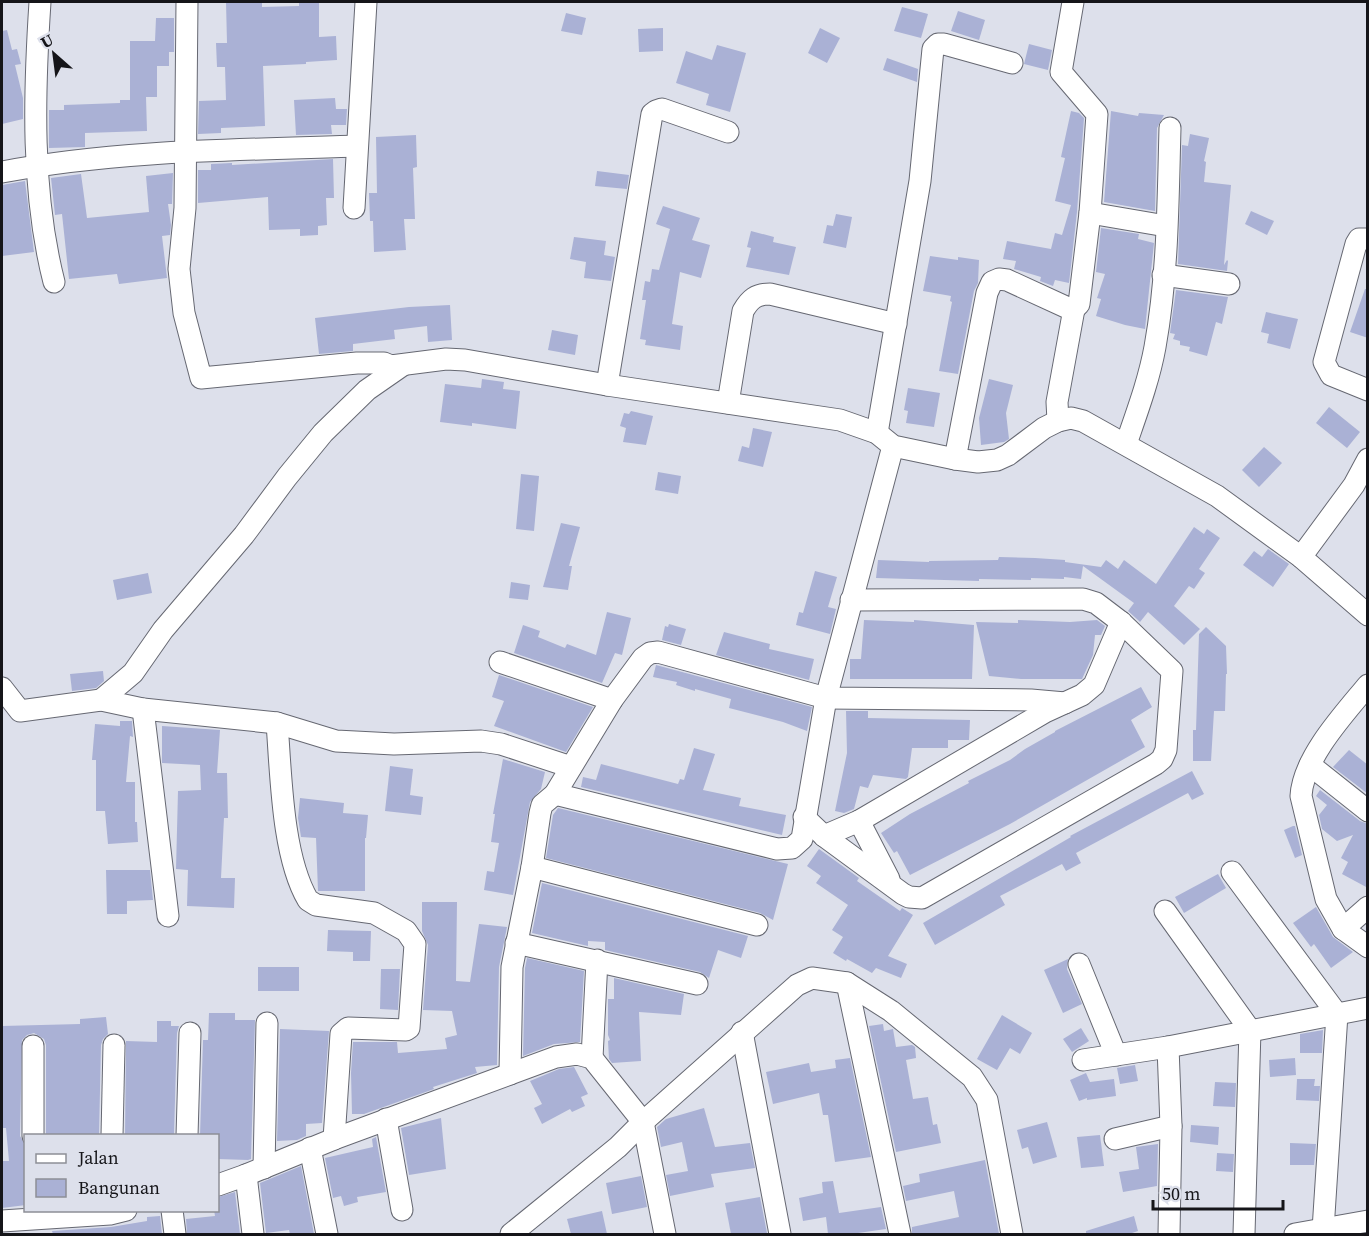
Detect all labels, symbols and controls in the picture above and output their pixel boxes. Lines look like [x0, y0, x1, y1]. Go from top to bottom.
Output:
north arrow [24, 24, 84, 84]
text: U [37, 28, 58, 53]
legend [24, 1134, 219, 1212]
text: Jalan [77, 1145, 119, 1170]
scale bar [1153, 1173, 1284, 1211]
text: Bangunan [78, 1175, 160, 1200]
text: 50 m [1162, 1181, 1200, 1206]

